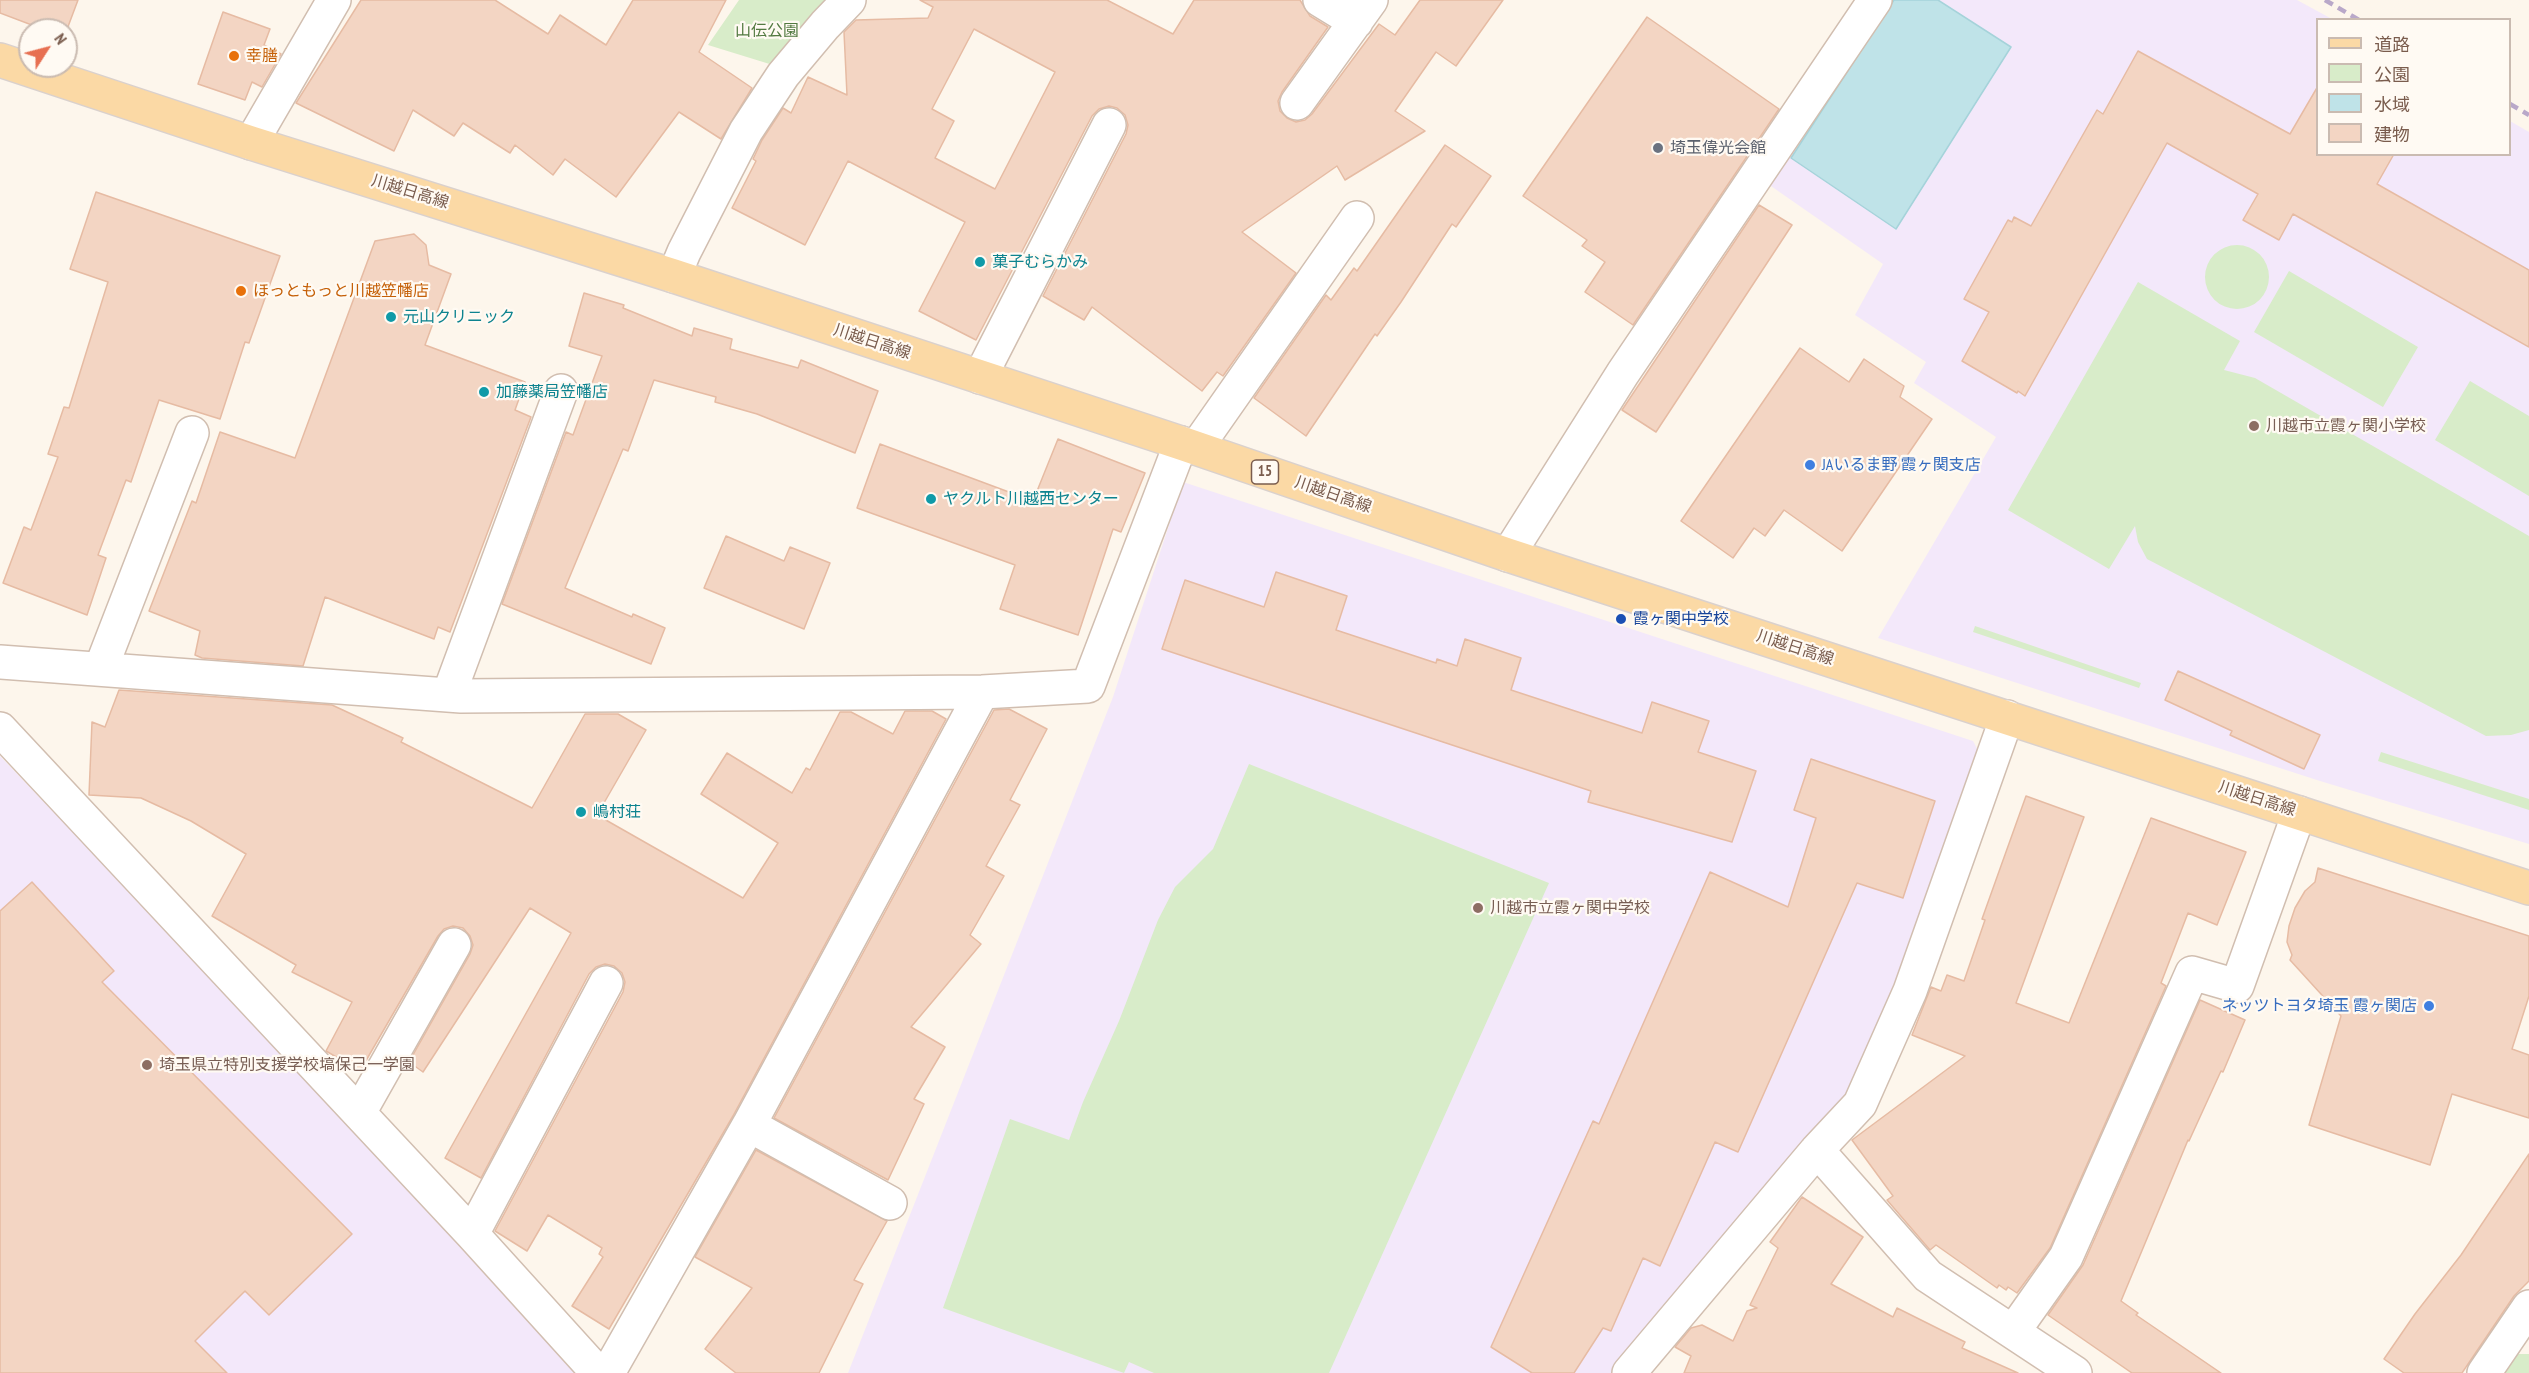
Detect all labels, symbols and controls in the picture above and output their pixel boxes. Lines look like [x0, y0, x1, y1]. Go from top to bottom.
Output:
north arrow [18, 18, 78, 78]
legend [2316, 18, 2511, 156]
park label: 山伝公園 [735, 21, 799, 41]
text: N [50, 29, 72, 48]
text: 道路 [2374, 33, 2410, 56]
place label: 幸膳 [246, 46, 278, 66]
marker: 幸膳 [227, 49, 241, 63]
text: 公園 [2374, 63, 2410, 86]
text: 水域 [2374, 93, 2410, 116]
text: 建物 [2374, 123, 2410, 146]
place label: 埼玉偉光会館 [1670, 138, 1766, 158]
marker: 埼玉偉光会館 [1651, 141, 1665, 155]
street label: 川越日高線 [369, 171, 451, 213]
place label: 菓子むらかみ [992, 252, 1088, 272]
marker: 菓子むらかみ [973, 255, 987, 269]
place label: ほっともっと川越笠幡店 [253, 281, 429, 301]
marker: ほっともっと川越笠幡店 [234, 284, 248, 298]
place label: 元山クリニック [403, 307, 515, 327]
marker: 元山クリニック [384, 310, 398, 324]
street label: 川越日高線 [831, 321, 913, 363]
place label: 加藤薬局笠幡店 [496, 382, 608, 402]
marker: 加藤薬局笠幡店 [477, 385, 491, 399]
place label: 川越市立霞ヶ関小学校 [2266, 416, 2426, 436]
marker: 川越市立霞ヶ関小学校 [2247, 419, 2261, 433]
place label: JAいるま野 霞ヶ関支店 [1822, 455, 1981, 475]
marker: JAいるま野 霞ヶ関支店 [1803, 458, 1817, 472]
road number: 15 [1252, 460, 1278, 484]
street label: 川越日高線 [1292, 473, 1374, 517]
place label: ヤクルト川越西センター [943, 489, 1119, 509]
marker: ヤクルト川越西センター [924, 492, 938, 506]
place label: 霞ヶ関中学校 [1633, 609, 1729, 629]
marker: 霞ヶ関中学校 [1614, 612, 1628, 626]
street label: 川越日高線 [1754, 627, 1836, 669]
street label: 川越日高線 [2216, 778, 2298, 820]
place label: 嶋村荘 [593, 802, 641, 822]
marker: 嶋村荘 [574, 805, 588, 819]
place label: 川越市立霞ヶ関中学校 [1490, 898, 1650, 918]
marker: 川越市立霞ヶ関中学校 [1471, 901, 1485, 915]
place label: ネッツトヨタ埼玉 霞ヶ関店 [2222, 996, 2417, 1016]
marker: ネッツトヨタ埼玉 霞ヶ関店 [2422, 999, 2436, 1013]
place label: 埼玉県立特別支援学校塙保己一学園 [159, 1055, 415, 1075]
marker: 埼玉県立特別支援学校塙保己一学園 [140, 1058, 154, 1072]

